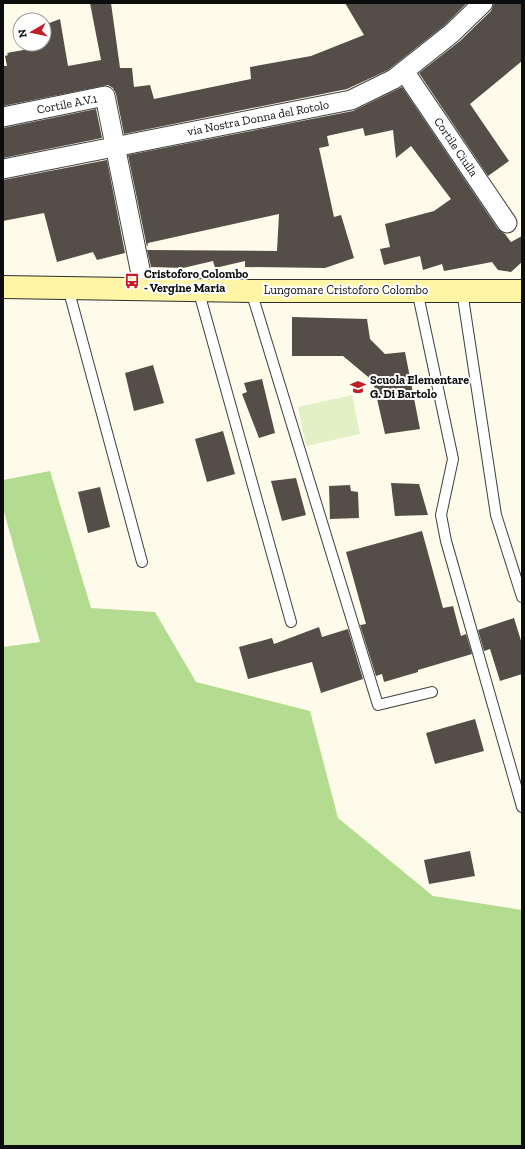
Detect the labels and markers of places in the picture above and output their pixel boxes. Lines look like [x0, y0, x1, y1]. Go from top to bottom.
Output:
place label: Cristoforo Colombo - Vergine Maria [144, 267, 249, 295]
bus stop icon: Cristoforo Colombo - Vergine Maria [123, 272, 141, 290]
place label: Scuola Elementare G. Di Bartolo [370, 373, 469, 401]
school or university icon: Scuola Elementare G. Di Bartolo [349, 378, 367, 396]

